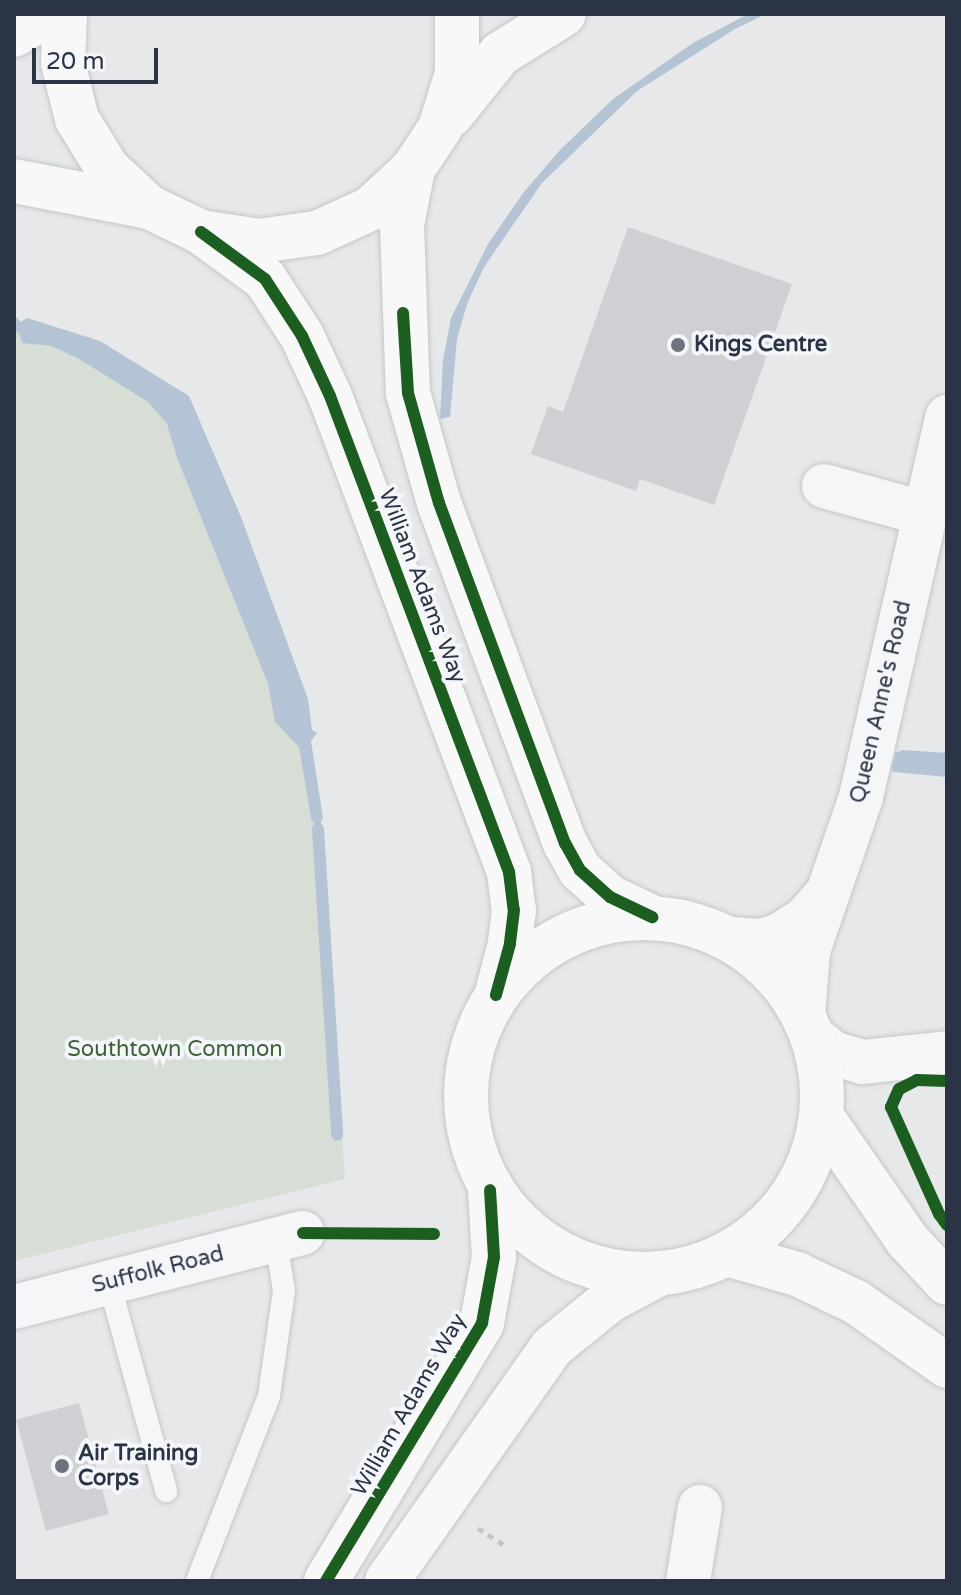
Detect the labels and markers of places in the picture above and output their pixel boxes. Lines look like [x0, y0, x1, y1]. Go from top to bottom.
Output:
place label: Kings Centre [694, 332, 827, 358]
marker: Kings Centre [669, 336, 687, 354]
place label: Air Training Corps [78, 1440, 198, 1492]
marker: Air Training Corps [53, 1457, 71, 1475]

